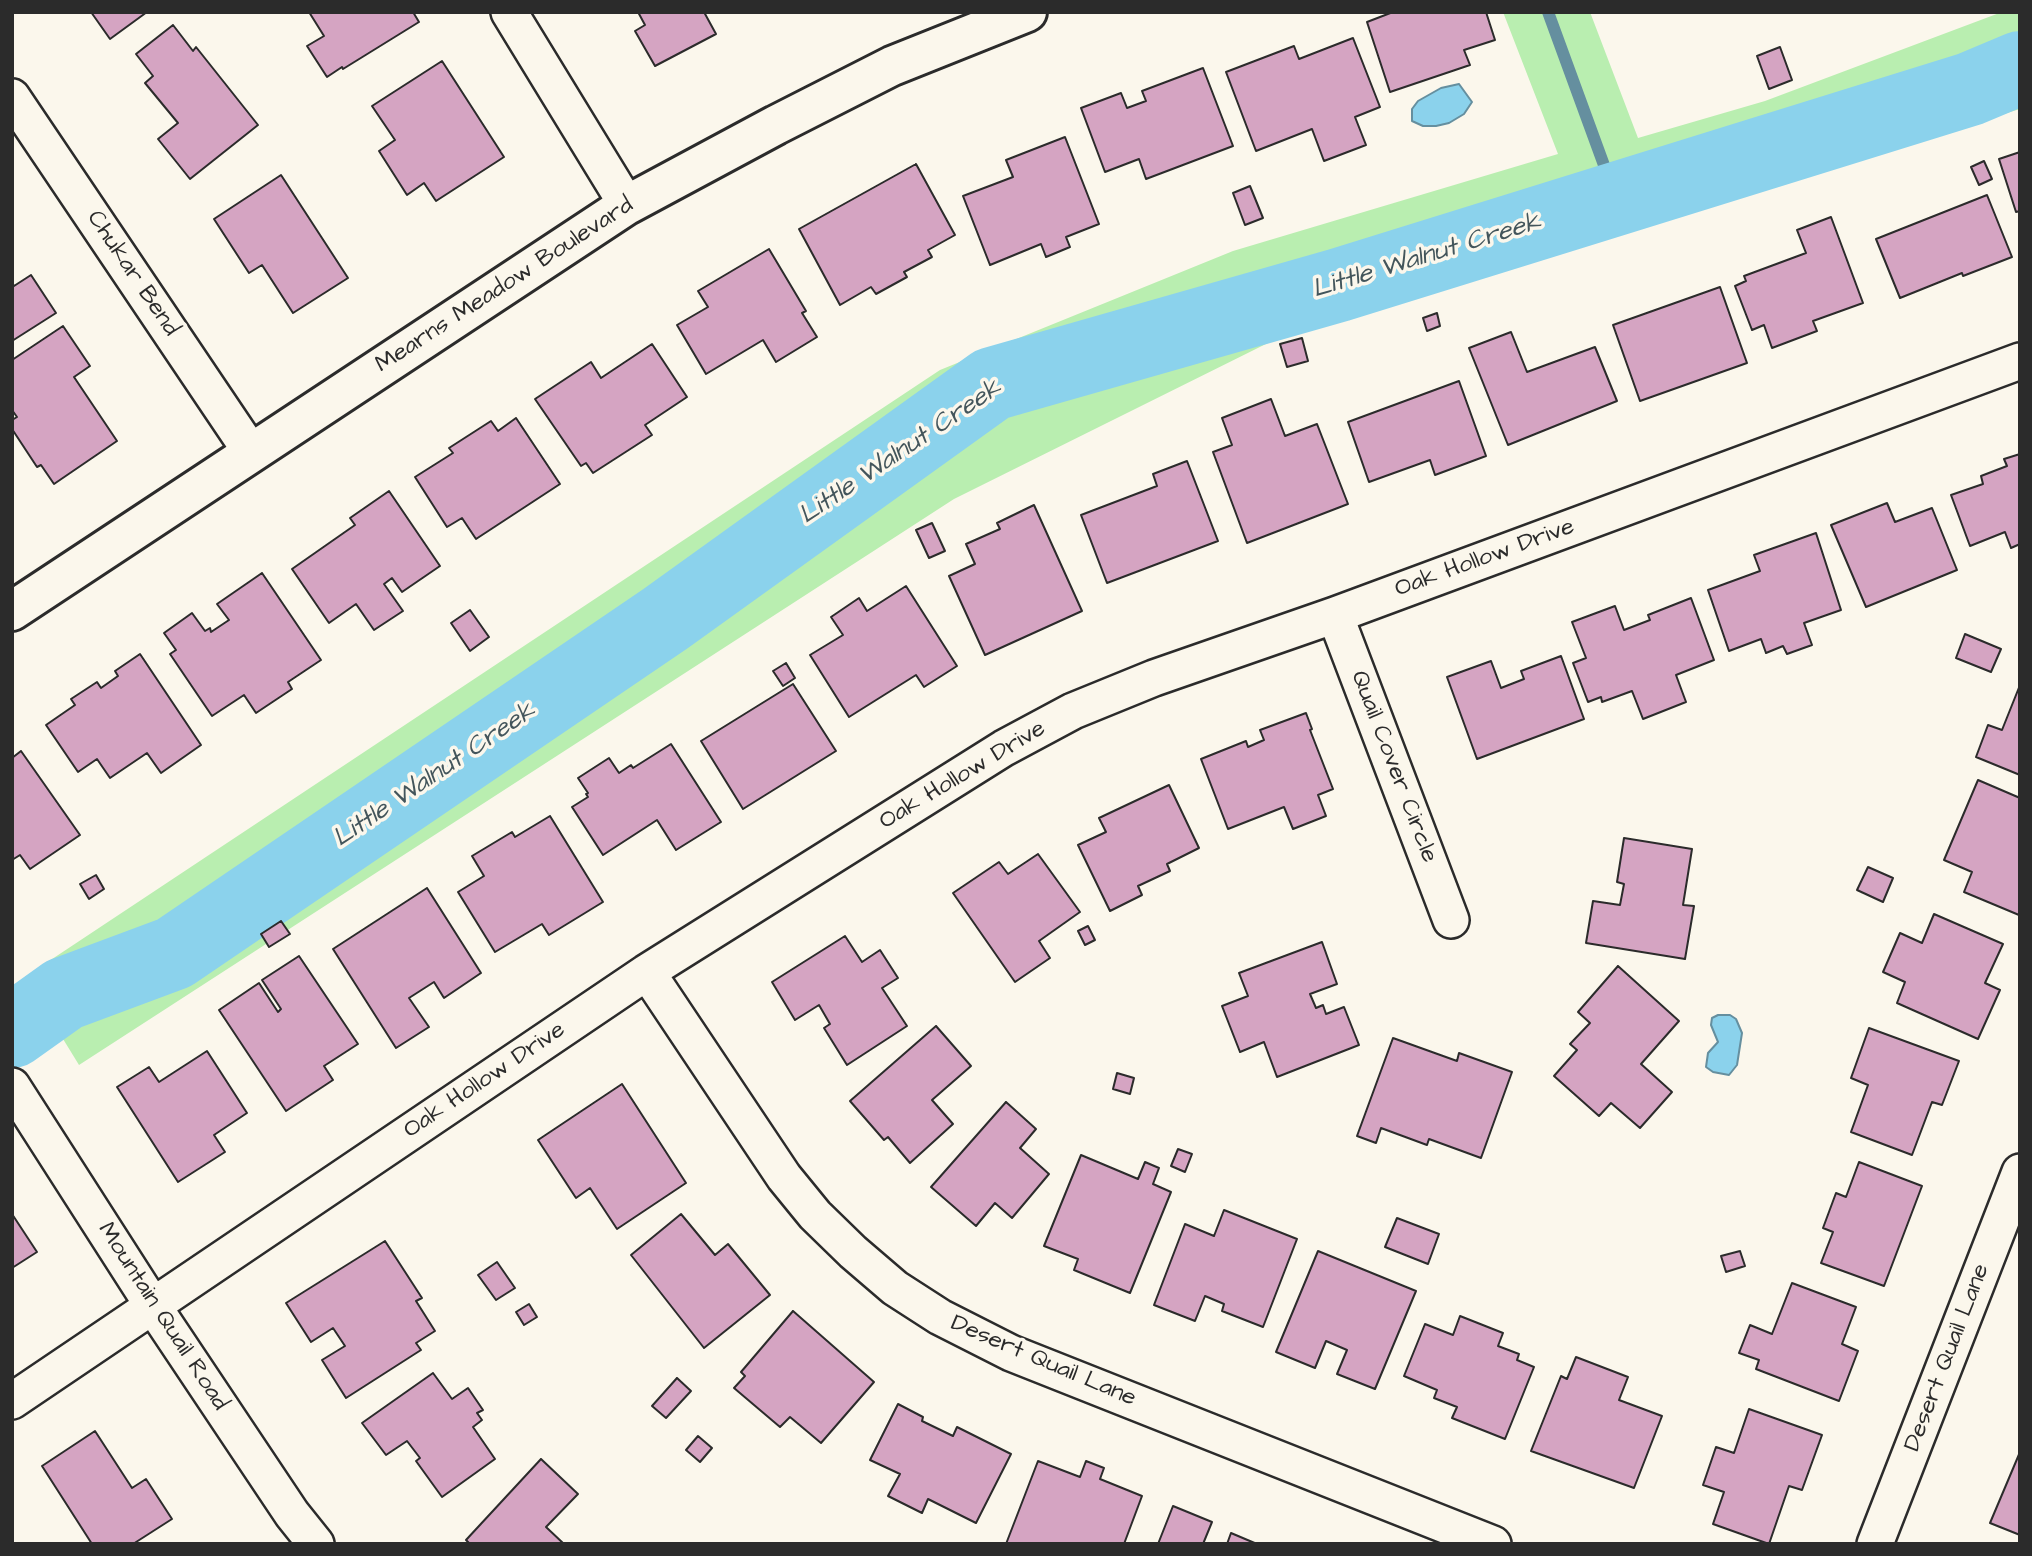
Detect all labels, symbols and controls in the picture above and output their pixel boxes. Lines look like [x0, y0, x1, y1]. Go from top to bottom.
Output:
street label: Mearns Meadow Boulevard [371, 192, 639, 380]
street label: Chukar Bend [79, 206, 185, 342]
water label: Little Walnut Creek [1309, 207, 1545, 307]
water label: Little Walnut Creek [794, 374, 1008, 532]
street label: Oak Hollow Drive [1391, 513, 1579, 605]
street label: Quail Cover Circle [1343, 667, 1443, 867]
water label: Little Walnut Creek [328, 697, 542, 855]
street label: Oak Hollow Drive [875, 715, 1051, 837]
street label: Oak Hollow Drive [399, 1016, 571, 1146]
street label: Mountain Quail Road [90, 1218, 234, 1416]
street label: Desert Quail Lane [1899, 1260, 1997, 1456]
street label: Desert Quail Lane [946, 1310, 1140, 1414]

